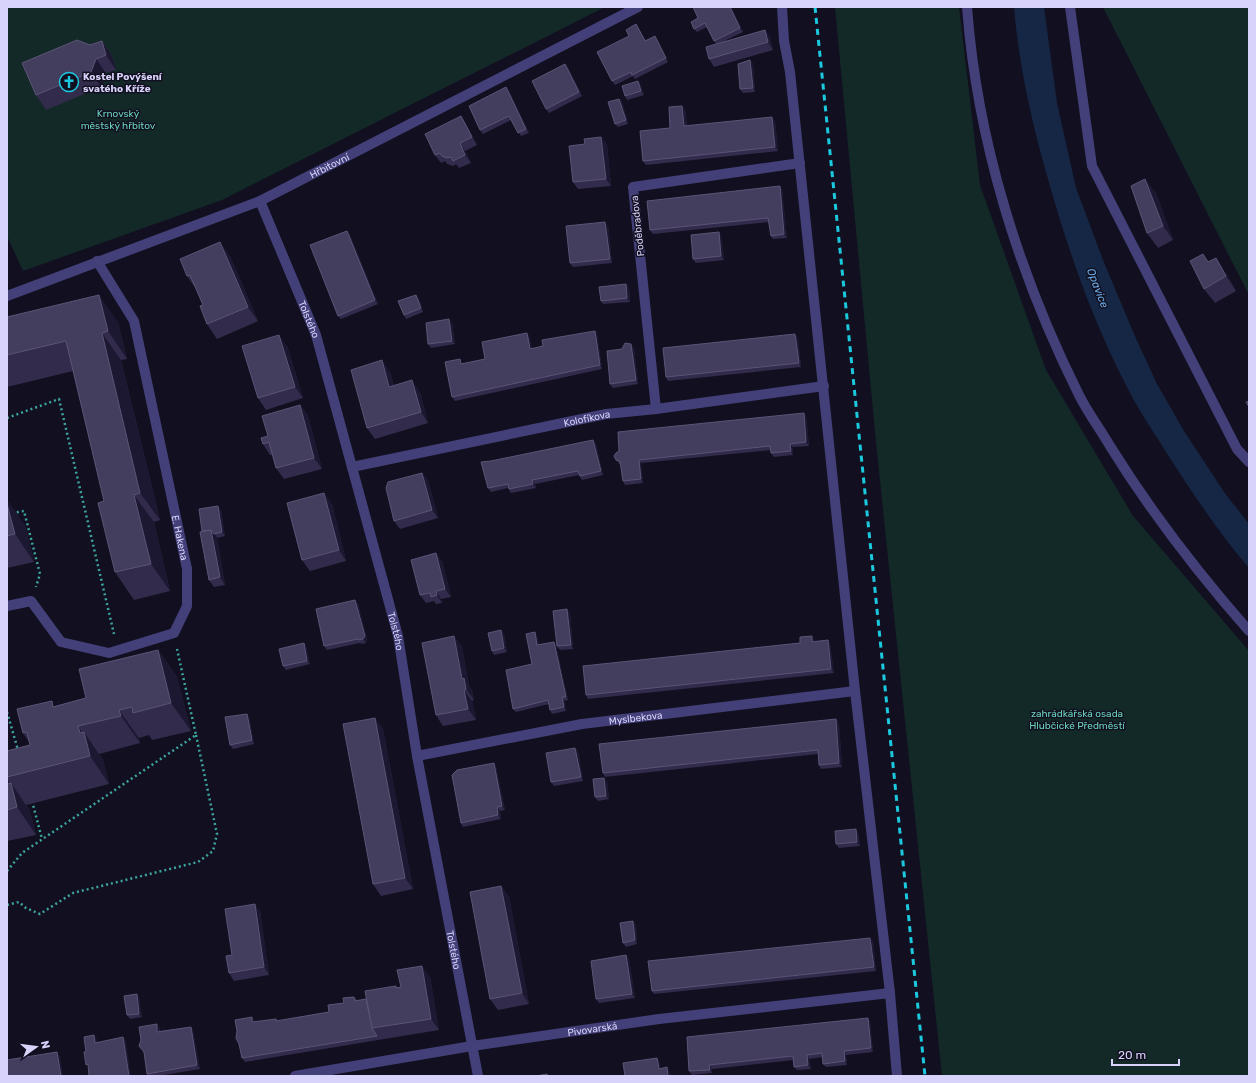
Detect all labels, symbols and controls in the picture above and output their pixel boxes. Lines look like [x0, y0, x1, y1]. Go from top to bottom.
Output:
church icon: Kostel Povýšení svatého Kříže [58, 71, 80, 93]
place label: Kostel Povýšení svatého Kříže [83, 71, 163, 95]
park label: Krnovský městský hřbitov [81, 108, 156, 132]
street label: Hřbitovní [308, 151, 352, 182]
street label: Poděbradova [629, 195, 647, 257]
water label: Opavice [1084, 267, 1111, 310]
street label: Tolstého [295, 299, 322, 340]
street label: Kolofíkova [563, 409, 611, 430]
street label: E. Hakena [169, 514, 190, 561]
street label: Tolstého [385, 611, 405, 652]
park label: zahrádkářská osada Hlubčické Předměstí [1029, 708, 1125, 732]
street label: Myslbekova [608, 709, 663, 728]
street label: Tolstého [443, 929, 463, 971]
street label: Pivovarská [567, 1020, 618, 1039]
north arrow [16, 1027, 56, 1067]
text: N [38, 1039, 53, 1050]
scale bar [1112, 1041, 1179, 1067]
text: 20 m [1118, 1048, 1146, 1062]

